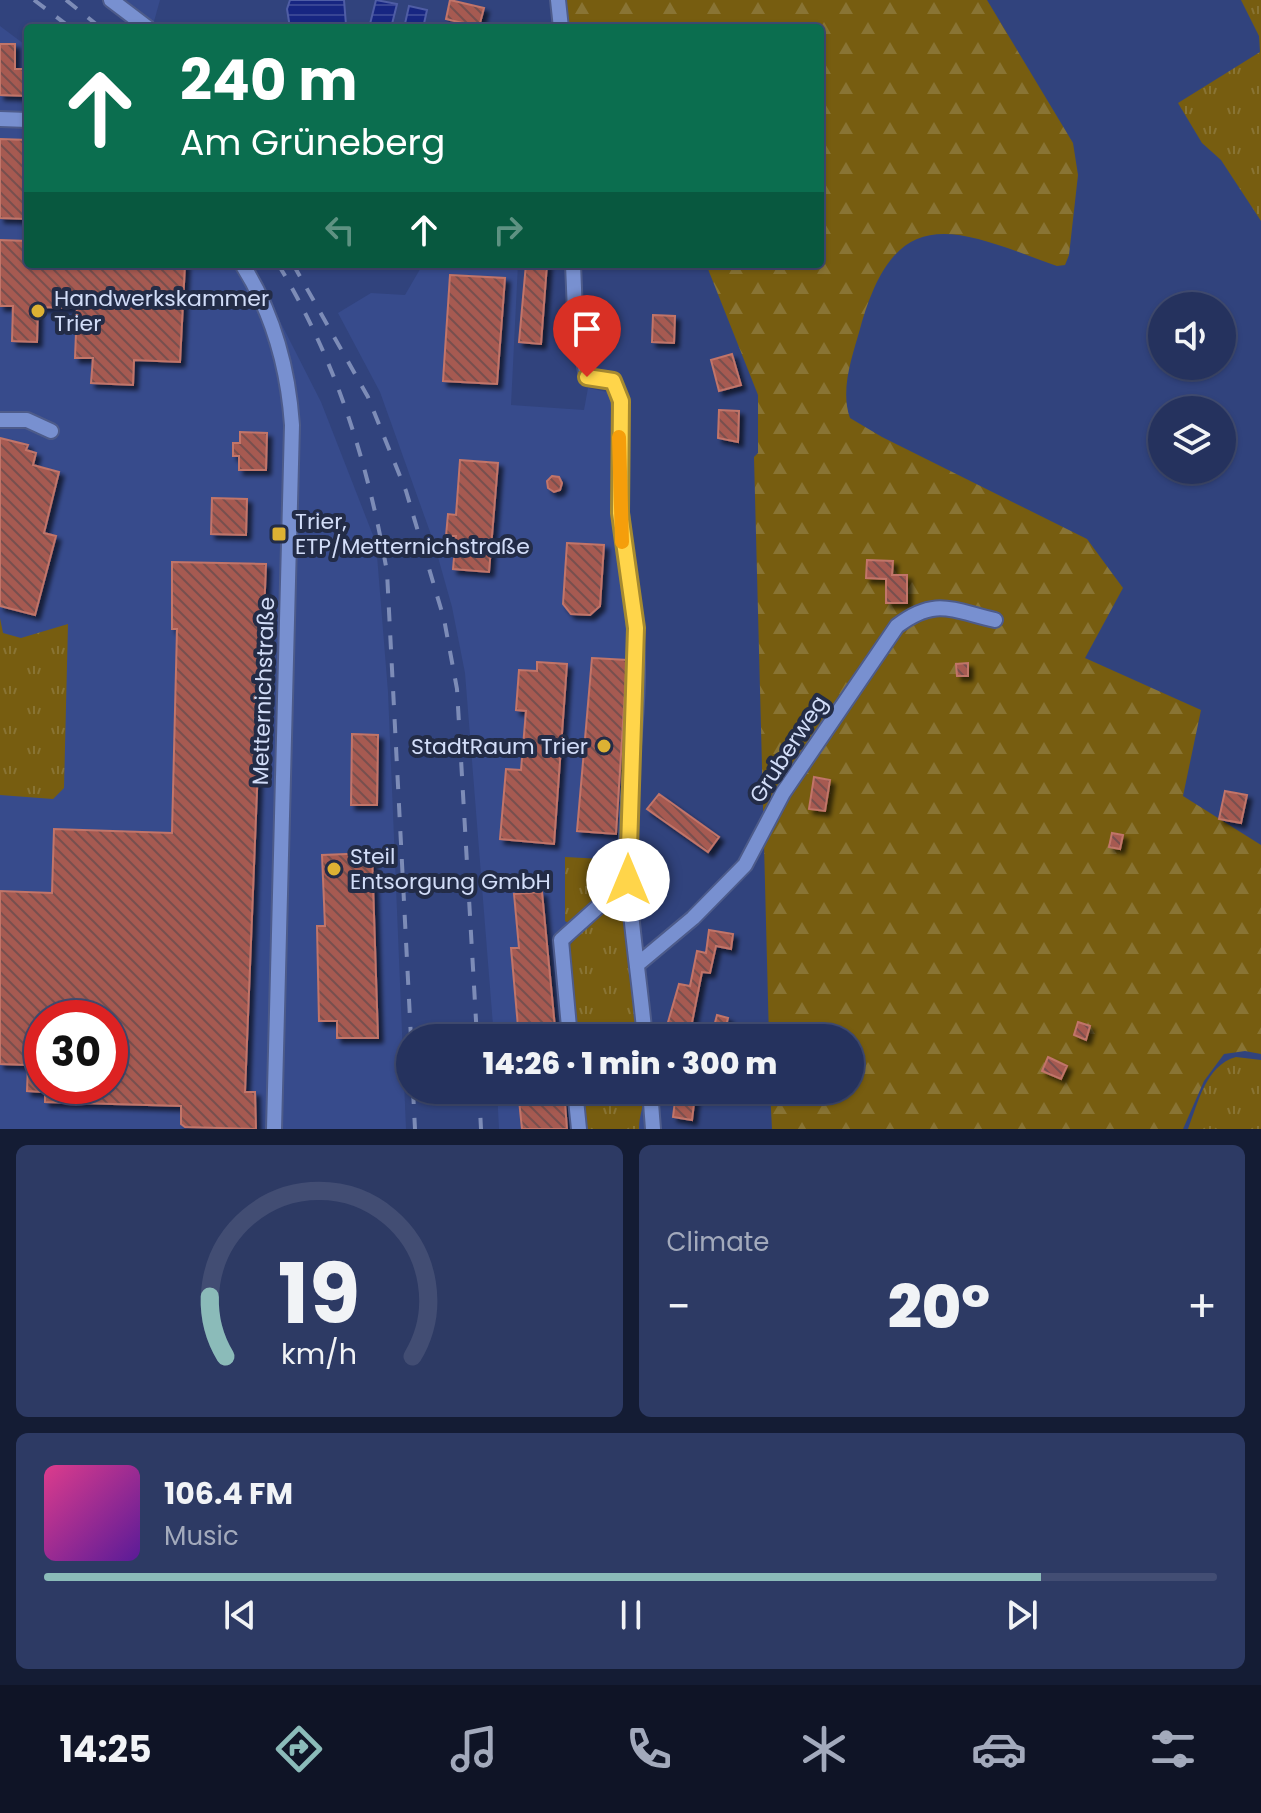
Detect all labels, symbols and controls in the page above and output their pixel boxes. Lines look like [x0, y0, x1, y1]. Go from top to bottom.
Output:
text: 240 m [180, 41, 358, 120]
icon: ahead [48, 56, 152, 160]
text: Am Grüneberg [180, 117, 445, 168]
icon: left [318, 208, 362, 252]
icon: ahead [402, 208, 446, 252]
icon: right [486, 208, 530, 252]
place label: Handwerkskammer Trier [54, 283, 269, 339]
map controls [1148, 292, 1236, 484]
button: sound [1148, 292, 1236, 380]
pin [553, 295, 621, 377]
marker: Handwerkskammer Trier [29, 302, 47, 320]
icon: arrive [565, 307, 609, 351]
button: layers [1148, 396, 1236, 484]
place label: Trier, ETP/Metternichstraße [295, 506, 530, 562]
marker: Trier, ETP/Metternichstraße [270, 525, 288, 543]
street label: Metternichstraße [245, 596, 282, 786]
street label: Gruberweg [742, 689, 835, 809]
place label: StadtRaum Trier [411, 731, 588, 762]
marker: StadtRaum Trier [595, 737, 613, 755]
position arrow [586, 838, 670, 922]
place label: Steil Entsorgung GmbH [350, 841, 551, 897]
marker: Steil Entsorgung GmbH [325, 860, 343, 878]
speed limit sign: 30 [24, 1000, 128, 1104]
text: 14:26 · 1 min · 300 m [483, 1042, 777, 1085]
text: Climate [667, 1224, 769, 1260]
text: 19 [278, 1236, 360, 1352]
text: 20° [888, 1265, 990, 1349]
text: − [667, 1276, 691, 1337]
text: + [1187, 1276, 1217, 1337]
text: km/h [281, 1334, 357, 1374]
text: 106.4 FM [164, 1472, 293, 1515]
text: Music [164, 1518, 239, 1554]
icon: previous [218, 1593, 262, 1637]
icon: pause [609, 1593, 653, 1637]
icon: next [1000, 1593, 1044, 1637]
icon: directions [271, 1721, 327, 1777]
icon: music [446, 1721, 502, 1777]
icon: phone [621, 1721, 677, 1777]
icon: climate [796, 1721, 852, 1777]
icon: car [971, 1721, 1027, 1777]
icon: filters [1145, 1721, 1201, 1777]
text: 14:25 [59, 1724, 152, 1775]

